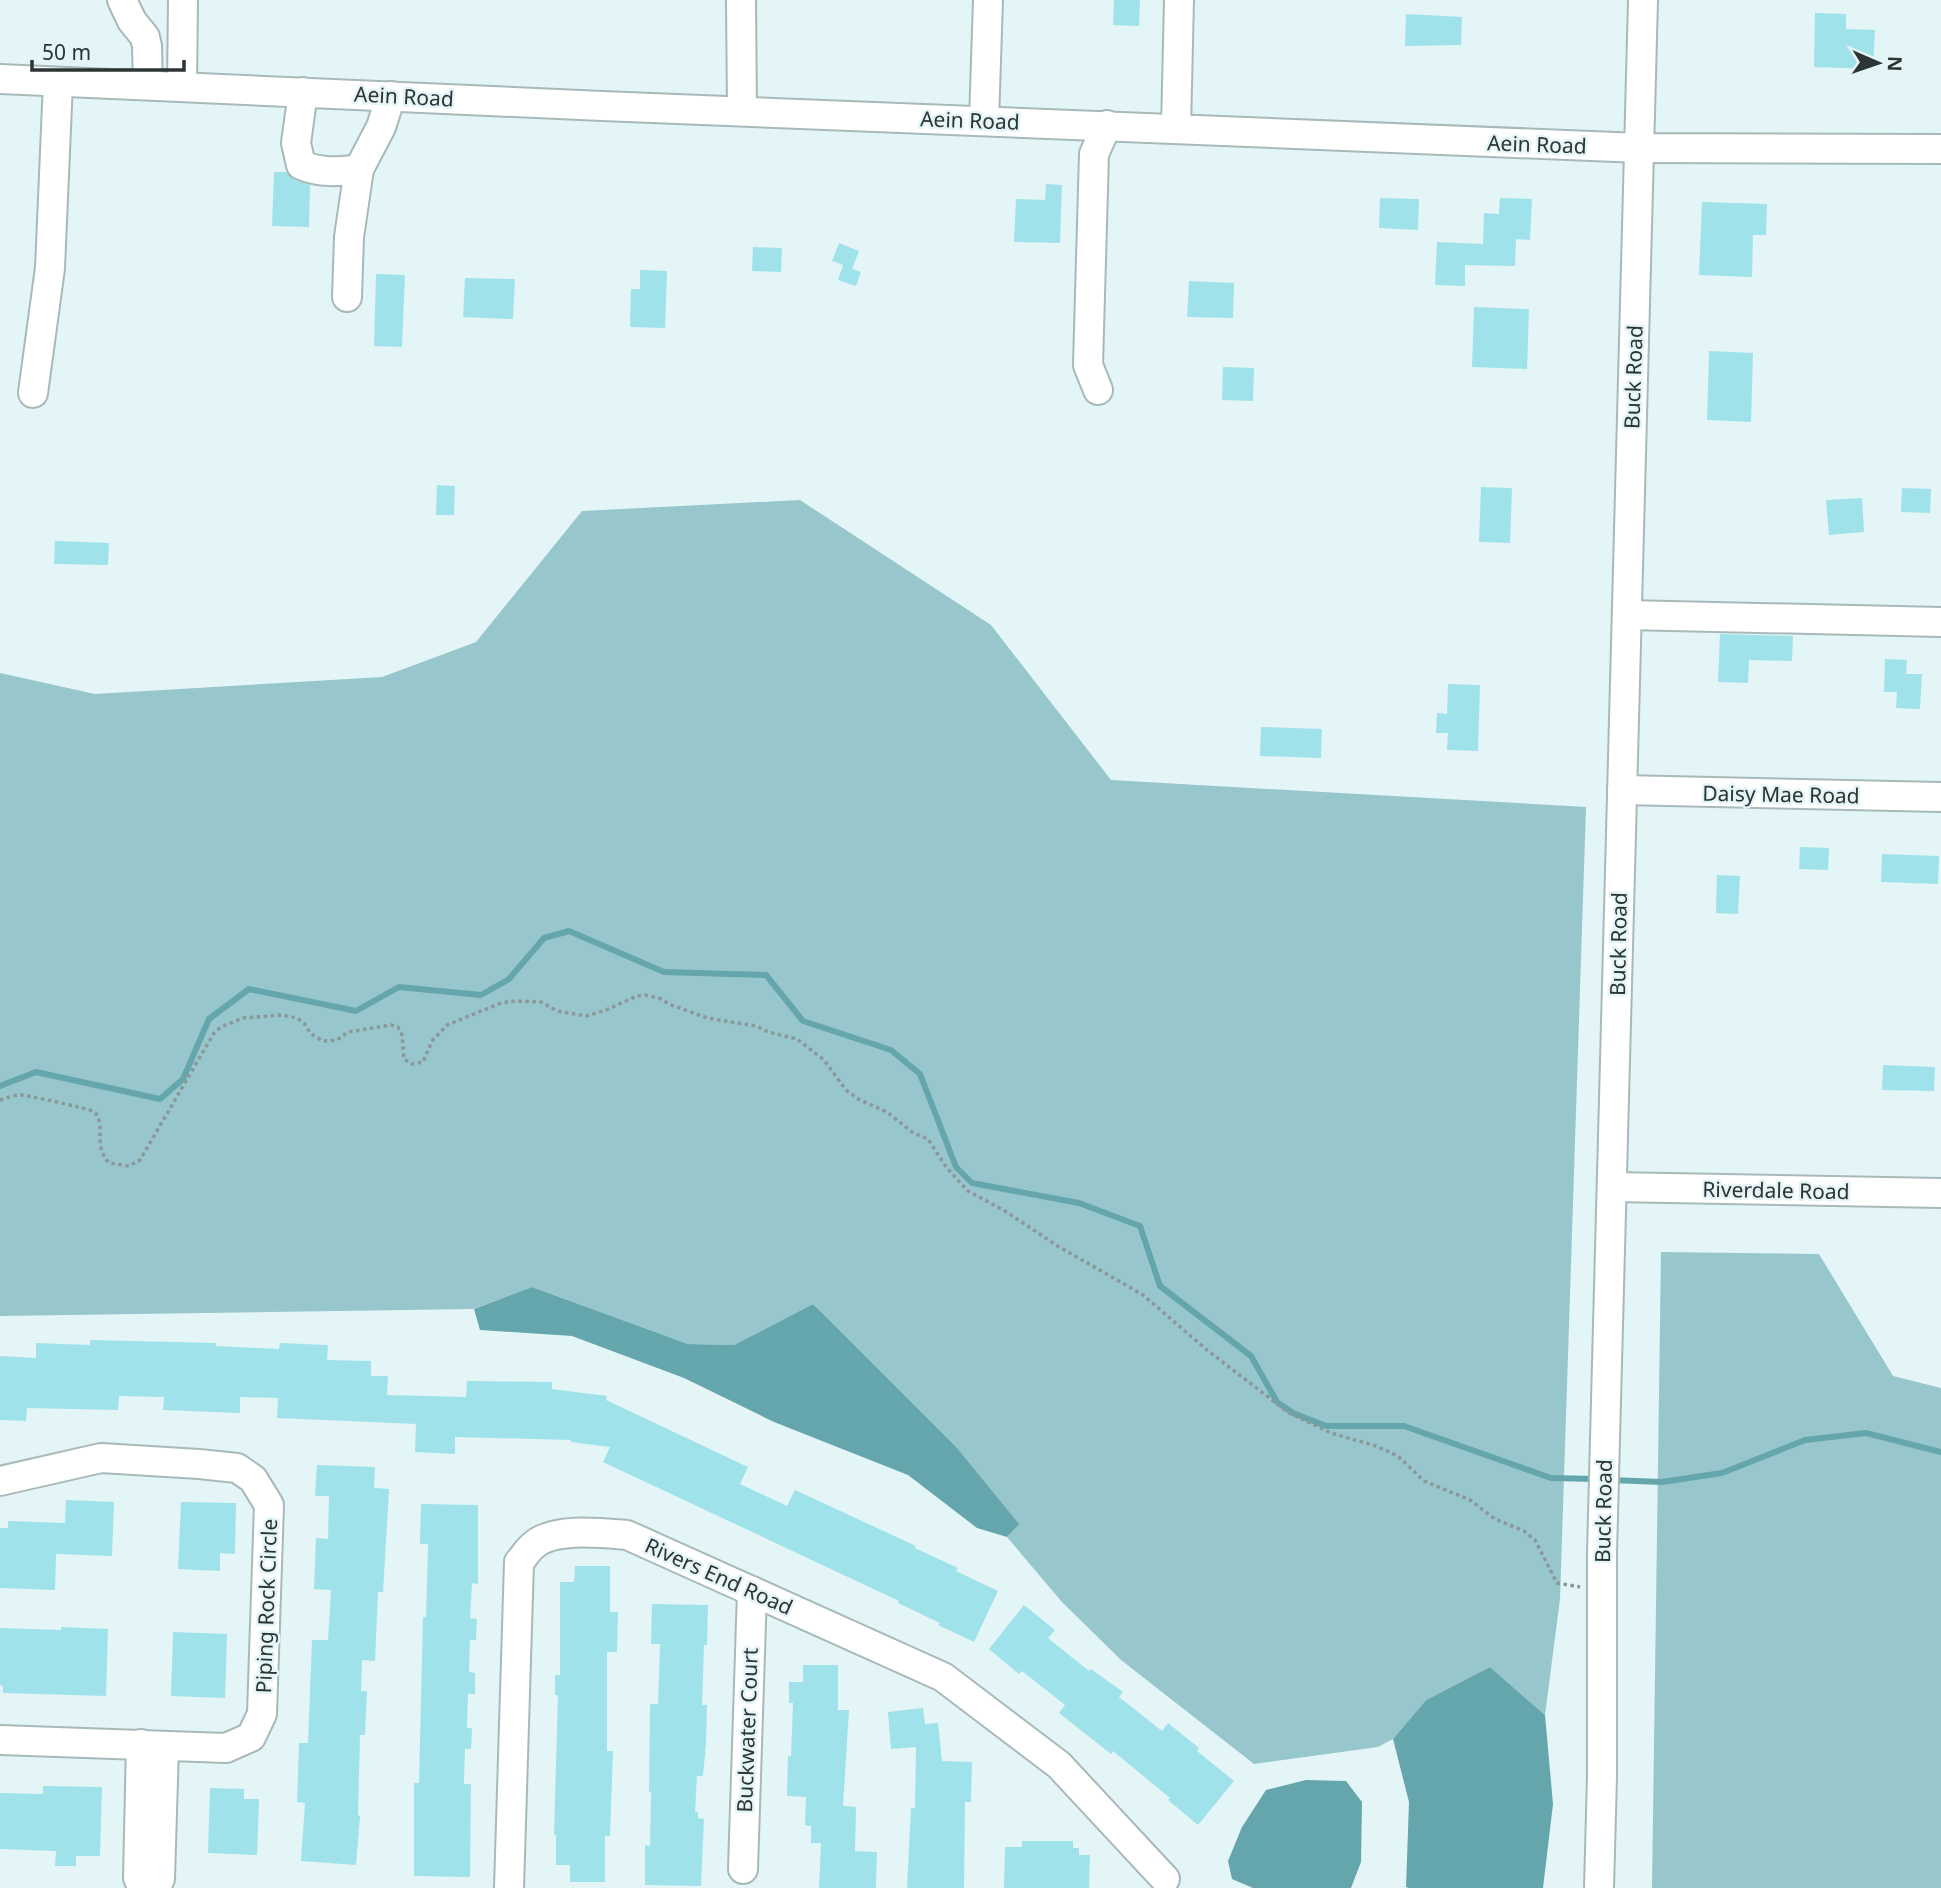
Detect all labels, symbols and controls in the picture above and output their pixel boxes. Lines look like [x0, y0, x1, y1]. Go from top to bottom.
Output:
scale bar [32, 28, 184, 72]
north arrow [1843, 28, 1913, 98]
text: 50 m [42, 38, 91, 66]
text: N [1882, 55, 1908, 72]
street label: Aein Road [354, 79, 454, 113]
street label: Aein Road [920, 104, 1020, 136]
street label: Aein Road [1487, 128, 1587, 160]
street label: Buck Road [1617, 325, 1649, 429]
street label: Daisy Mae Road [1702, 779, 1860, 809]
street label: Buck Road [1603, 892, 1633, 996]
street label: Riverdale Road [1702, 1175, 1850, 1205]
street label: Buck Road [1588, 1459, 1618, 1563]
street label: Piping Rock Circle [249, 1518, 283, 1694]
street label: Rivers End Road [641, 1531, 797, 1621]
street label: Buckwater Court [730, 1647, 764, 1813]

